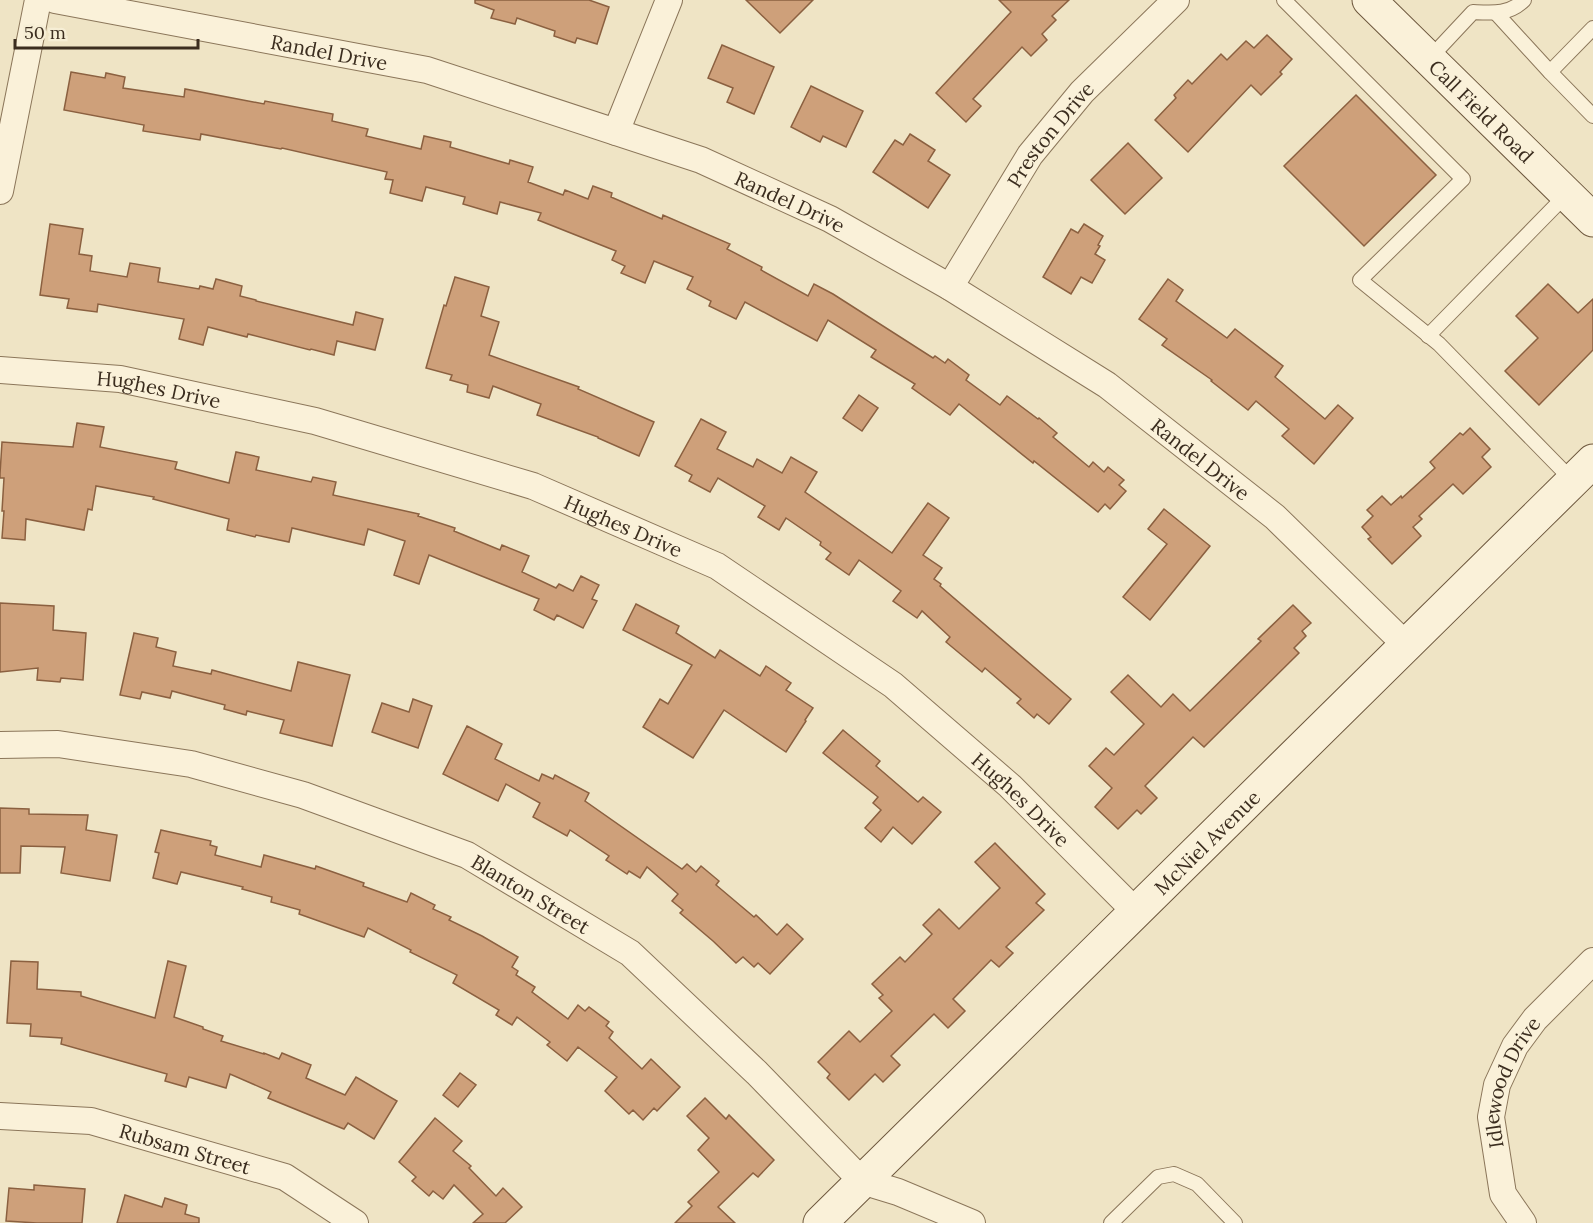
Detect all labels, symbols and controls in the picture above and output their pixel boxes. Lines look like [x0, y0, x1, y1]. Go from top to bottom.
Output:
scale bar [15, 12, 198, 50]
text: 50 m [24, 21, 66, 44]
street label: Randel Drive [269, 28, 390, 75]
street label: Call Field Road [1424, 54, 1539, 168]
street label: Preston Drive [1001, 75, 1099, 192]
street label: Randel Drive [731, 165, 850, 238]
street label: Hughes Drive [96, 365, 223, 413]
street label: Randel Drive [1146, 412, 1255, 505]
street label: Hughes Drive [561, 489, 686, 562]
street label: Hughes Drive [967, 746, 1076, 852]
street label: McNiel Avenue [1148, 784, 1265, 899]
street label: Blanton Street [467, 848, 595, 939]
street label: Idlewood Drive [1478, 1011, 1545, 1150]
street label: Rubsam Street [116, 1117, 254, 1179]

